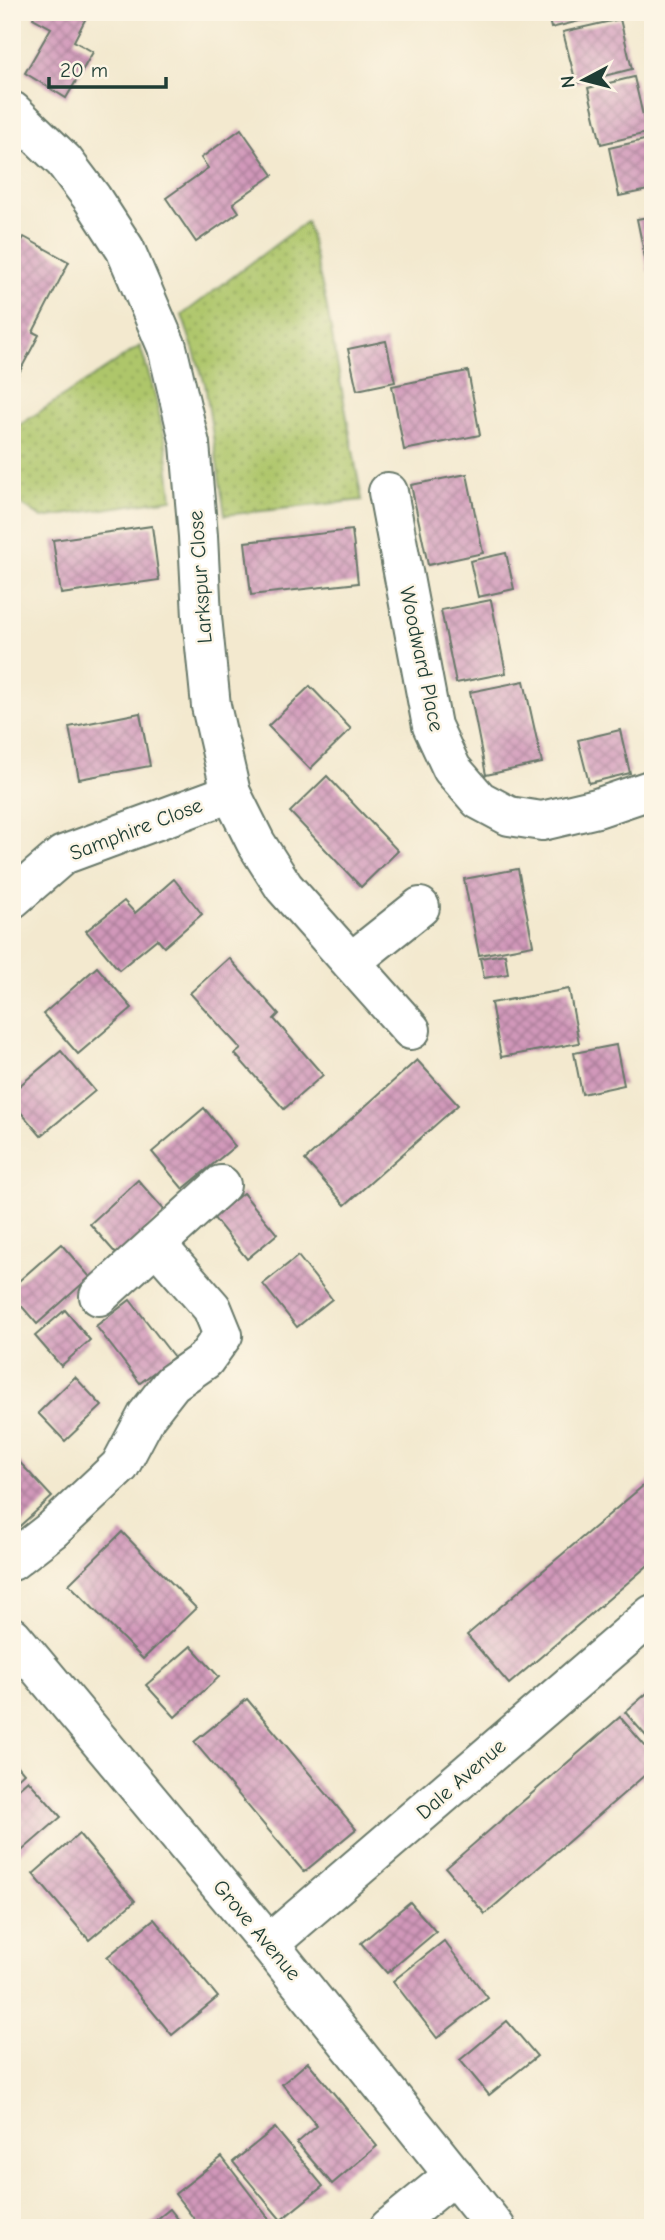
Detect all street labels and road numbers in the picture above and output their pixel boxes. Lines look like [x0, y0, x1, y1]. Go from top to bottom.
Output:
street label: Larkspur Close [183, 510, 217, 644]
street label: Woodward Place [395, 584, 449, 734]
street label: Samphire Close [66, 793, 206, 865]
street label: Dale Avenue [412, 1734, 510, 1824]
street label: Grove Avenue [208, 1875, 306, 1985]

